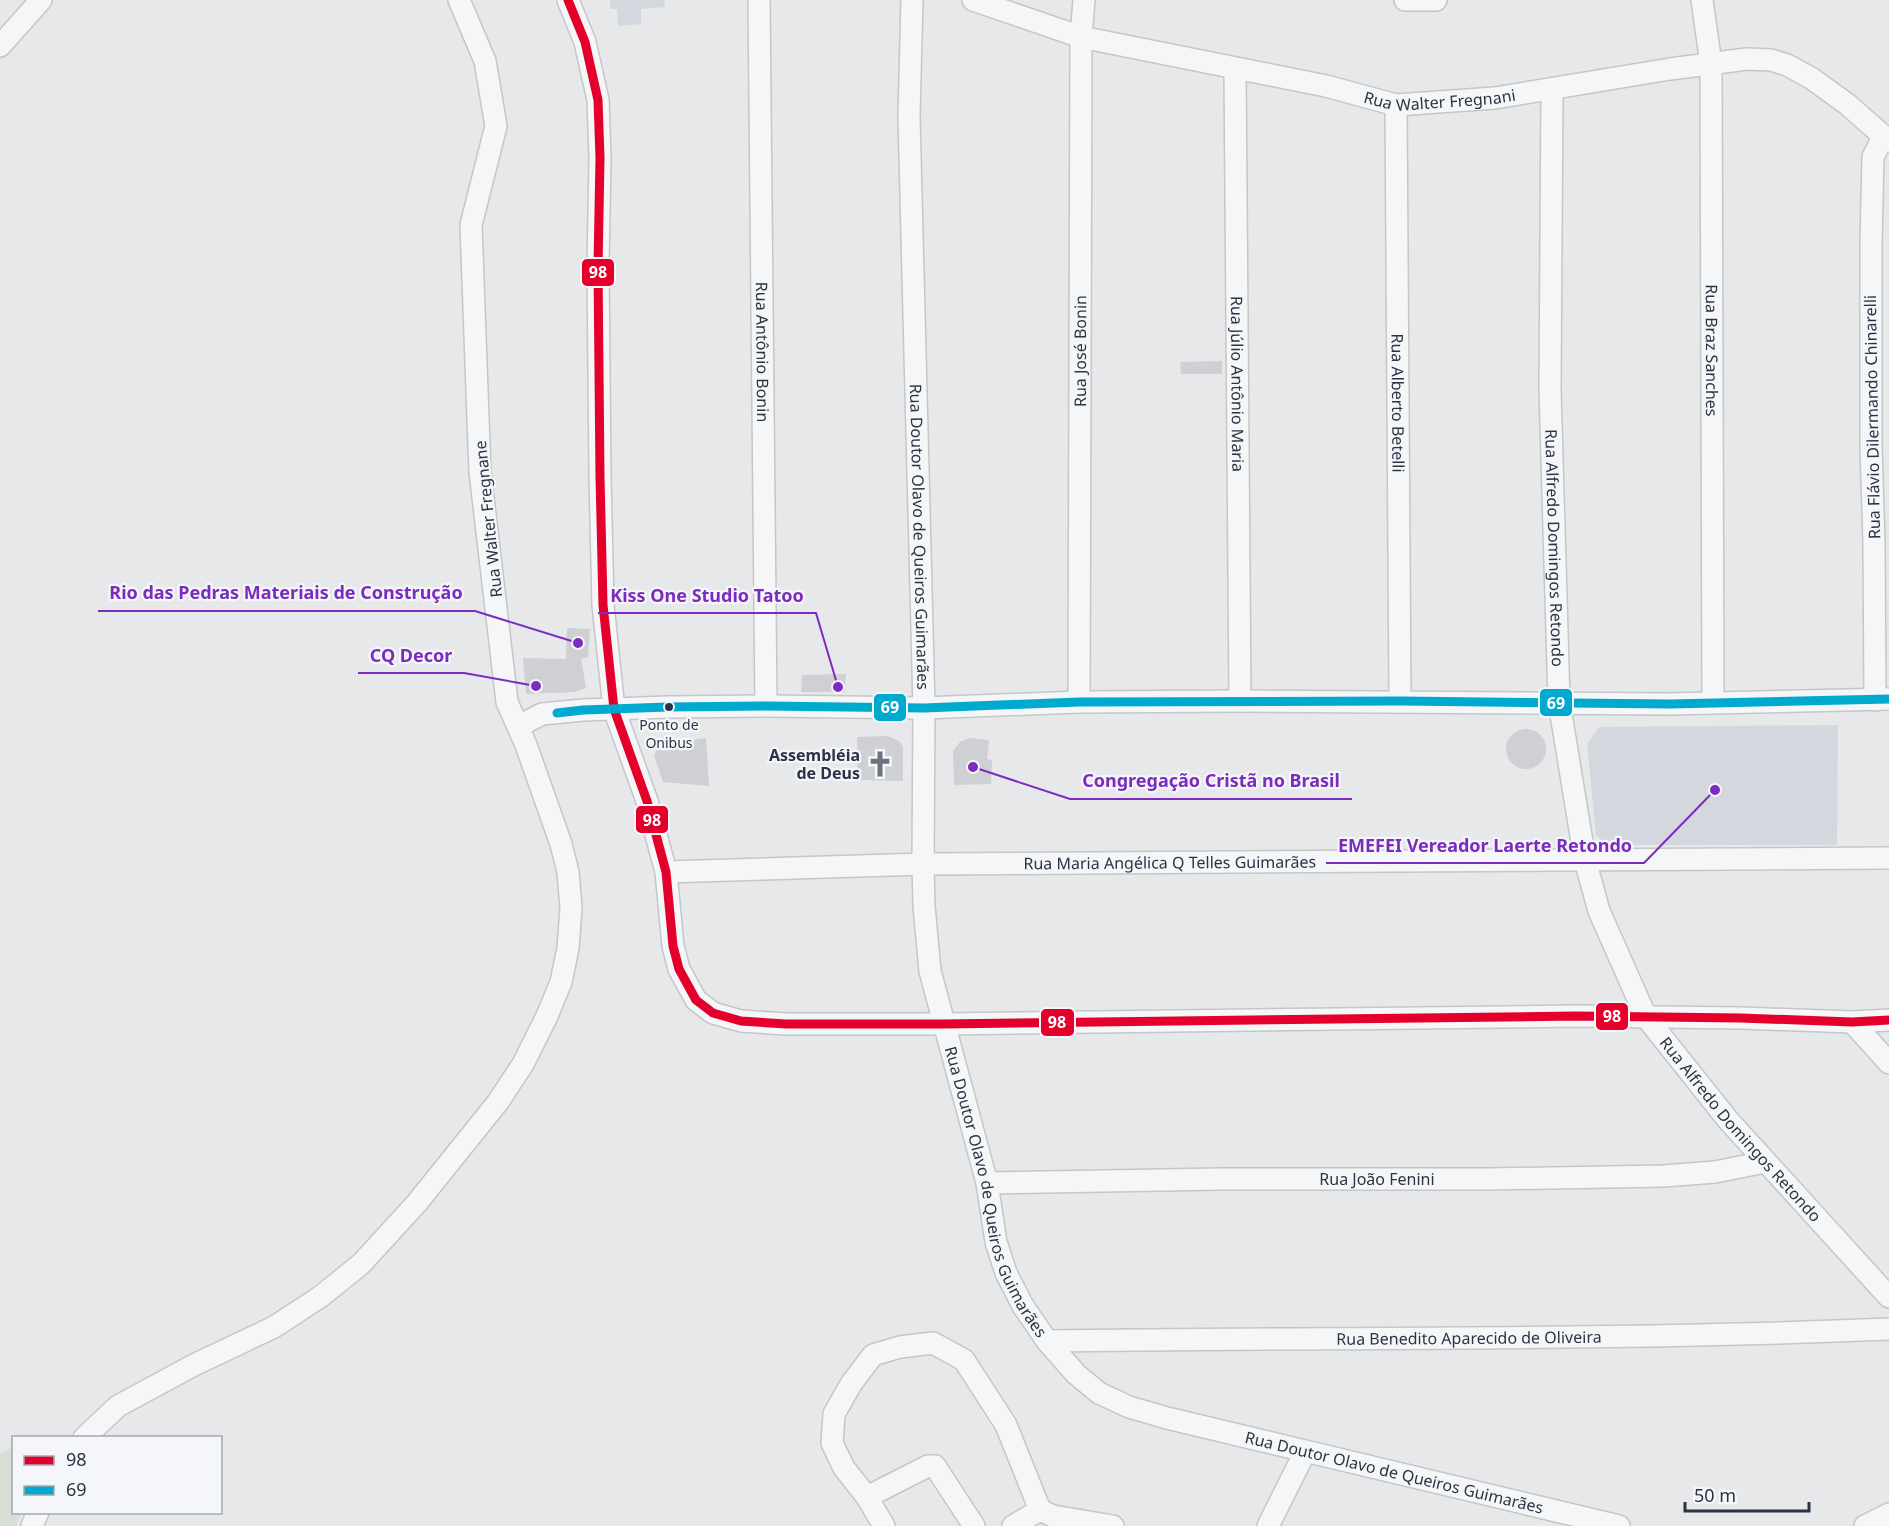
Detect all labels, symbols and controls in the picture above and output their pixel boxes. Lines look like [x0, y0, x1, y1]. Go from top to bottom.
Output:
street label: Rua Walter Fregnani [1361, 84, 1517, 116]
line badge: 98 [581, 258, 615, 287]
text: 98 [589, 261, 607, 283]
street label: Rua Antônio Bonin [751, 282, 774, 422]
street label: Rua Braz Sanches [1701, 284, 1723, 417]
street label: Rua José Bonin [1069, 295, 1091, 407]
street label: Rua Flávio Dilermando Chinarelli [1859, 295, 1885, 539]
street label: Rua Júlio Antônio Maria [1226, 296, 1249, 472]
street label: Rua Alberto Betelli [1387, 333, 1409, 473]
street label: Rua Doutor Olavo de Queiros Guimarães [905, 383, 935, 690]
street label: Rua Alfredo Domingos Retondo [1540, 429, 1569, 667]
street label: Rua Walter Fregnane [469, 440, 507, 598]
callout: Rio das Pedras Materiais de Construção [98, 575, 475, 611]
callout: Kiss One Studio Tatoo [598, 577, 816, 613]
text: Rio das Pedras Materiais de Construção [109, 580, 463, 604]
text: Kiss One Studio Tatoo [610, 583, 804, 607]
callout: CQ Decor [358, 637, 464, 673]
text: CQ Decor [370, 643, 452, 667]
line badge: 69 [1539, 688, 1573, 717]
text: 69 [1547, 692, 1565, 714]
line badge: 69 [873, 693, 907, 722]
text: 69 [881, 696, 899, 718]
marker: Ponto de Onibus [663, 701, 675, 713]
place label: Ponto de Onibus [639, 715, 699, 752]
place label: Assembléia de Deus [769, 744, 860, 784]
church icon: Assembléia de Deus [865, 749, 895, 779]
callout: Congregação Cristã no Brasil [1070, 763, 1352, 799]
text: Congregação Cristã no Brasil [1082, 768, 1340, 792]
line badge: 98 [635, 805, 669, 834]
text: 98 [643, 809, 661, 831]
callout: EMEFEI Vereador Laerte Retondo [1326, 827, 1644, 863]
text: EMEFEI Vereador Laerte Retondo [1338, 833, 1632, 857]
street label: Rua Maria Angélica Q Telles Guimarães [1023, 851, 1316, 874]
line badge: 98 [1595, 1002, 1629, 1031]
text: 98 [1603, 1005, 1621, 1027]
line badge: 98 [1040, 1008, 1075, 1037]
text: 98 [1048, 1011, 1066, 1033]
street label: Rua Alfredo Domingos Retondo [1655, 1032, 1826, 1227]
street label: Rua Doutor Olavo de Queiros Guimarães [940, 1044, 1052, 1342]
street label: Rua João Fenini [1319, 1168, 1435, 1190]
street label: Rua Benedito Aparecido de Oliveira [1336, 1326, 1602, 1350]
street label: Rua Doutor Olavo de Queiros Guimarães [1243, 1426, 1546, 1519]
legend [12, 1436, 222, 1514]
text: 98 [66, 1447, 87, 1471]
scale bar [1685, 1475, 1810, 1513]
text: 69 [66, 1477, 87, 1501]
text: 50 m [1694, 1483, 1736, 1507]

